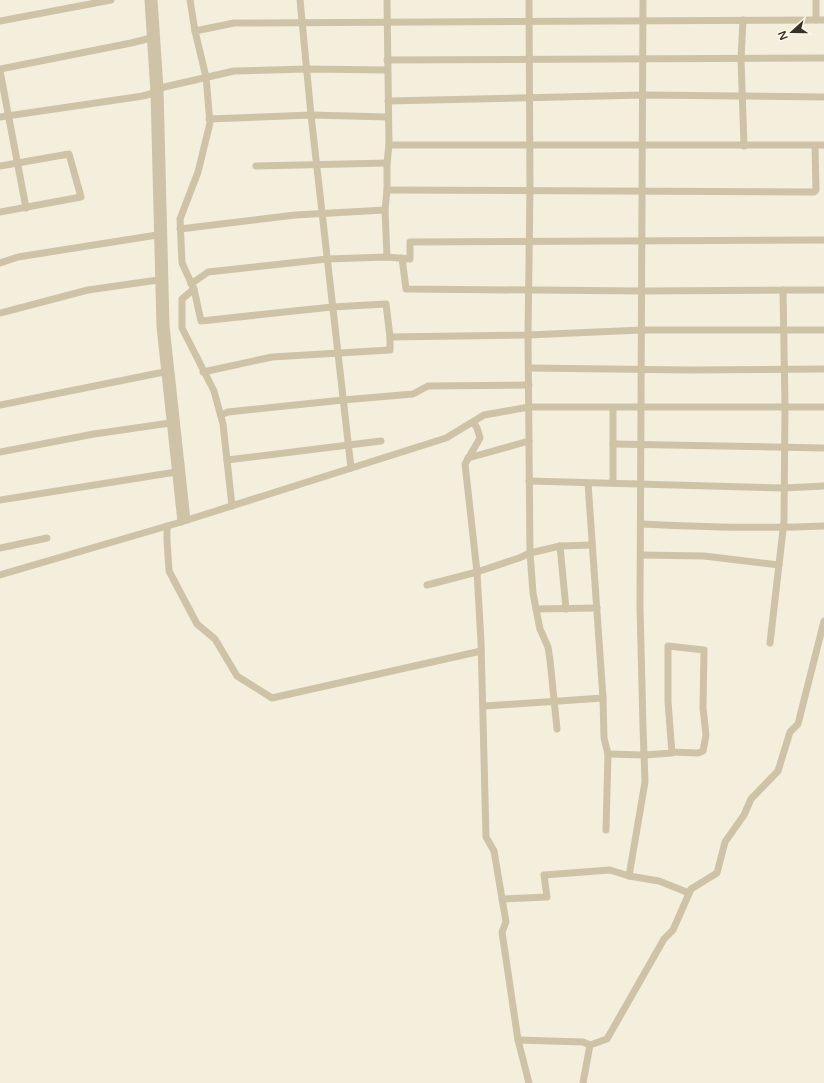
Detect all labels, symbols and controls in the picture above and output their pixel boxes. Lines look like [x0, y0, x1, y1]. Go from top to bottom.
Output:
north arrow [772, 12, 812, 52]
text: N [775, 29, 791, 42]

